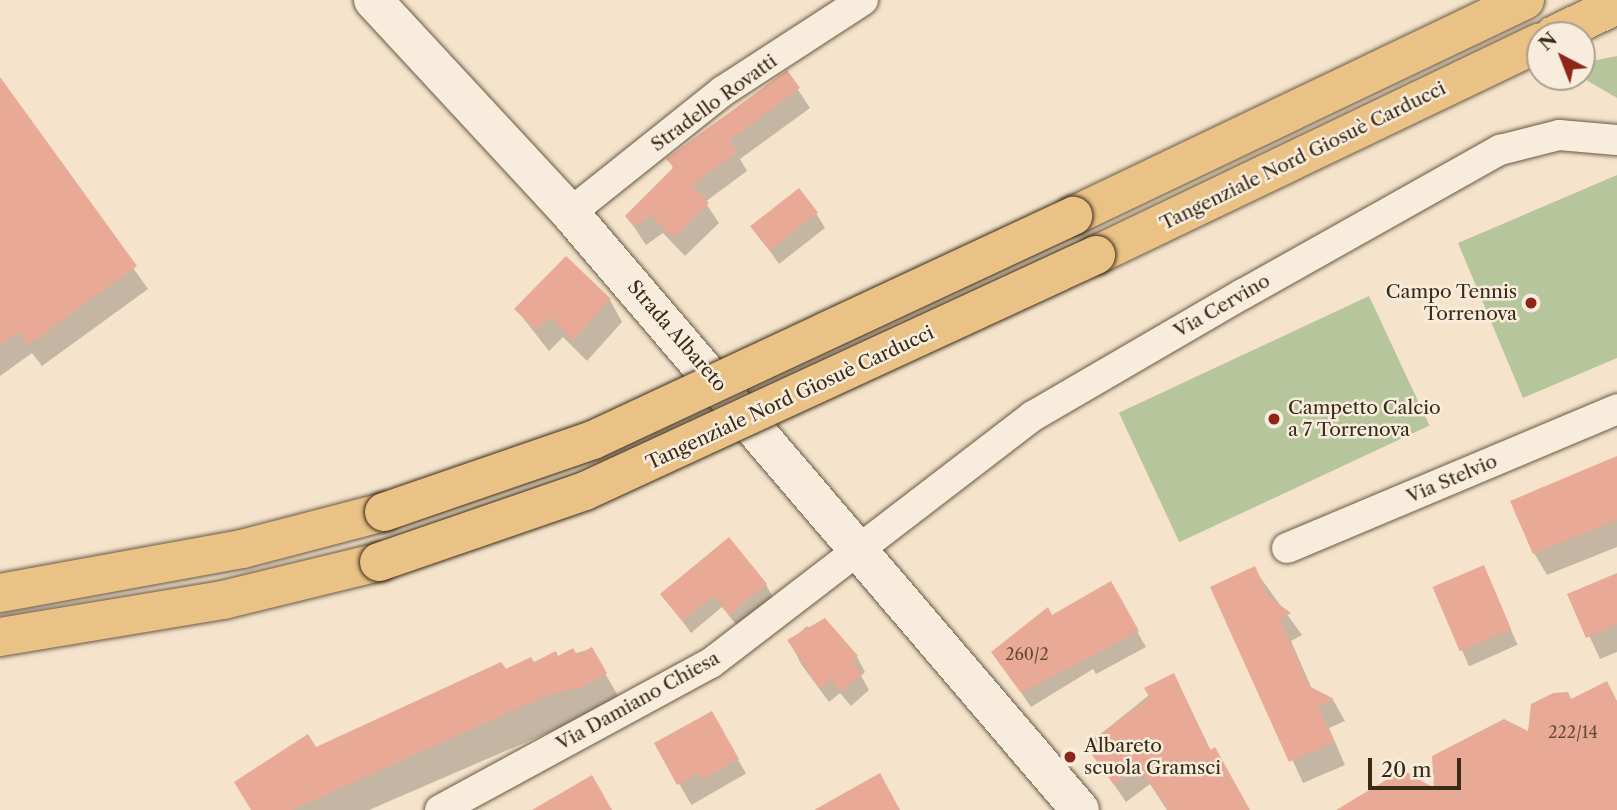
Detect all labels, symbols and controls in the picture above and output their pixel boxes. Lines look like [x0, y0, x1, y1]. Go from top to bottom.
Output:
north arrow [1526, 21, 1596, 91]
text: N [1534, 27, 1562, 56]
street label: Stradello Rovatti [647, 50, 781, 156]
street label: Tangenziale Nord Giosuè Carducci [1157, 77, 1449, 235]
street label: Via Cervino [1170, 269, 1274, 343]
street label: Strada Albareto [622, 275, 732, 397]
place label: Campo Tennis Torrenova [1385, 281, 1517, 325]
marker: Campo Tennis Torrenova [1523, 295, 1539, 311]
street label: Tangenziale Nord Giosuè Carducci [643, 321, 937, 475]
place label: Campetto Calcio a 7 Torrenova [1288, 397, 1441, 441]
marker: Campetto Calcio a 7 Torrenova [1266, 411, 1282, 427]
street label: Via Stelvio [1403, 450, 1501, 508]
house number: 260/2 [1005, 644, 1049, 664]
street label: Via Damiano Chiesa [552, 647, 724, 755]
house number: 222/14 [1548, 722, 1598, 742]
place label: Albareto scuola Gramsci [1084, 735, 1221, 779]
scale bar [1372, 744, 1465, 788]
marker: Albareto scuola Gramsci [1062, 749, 1078, 765]
text: 20 m [1381, 757, 1432, 782]

